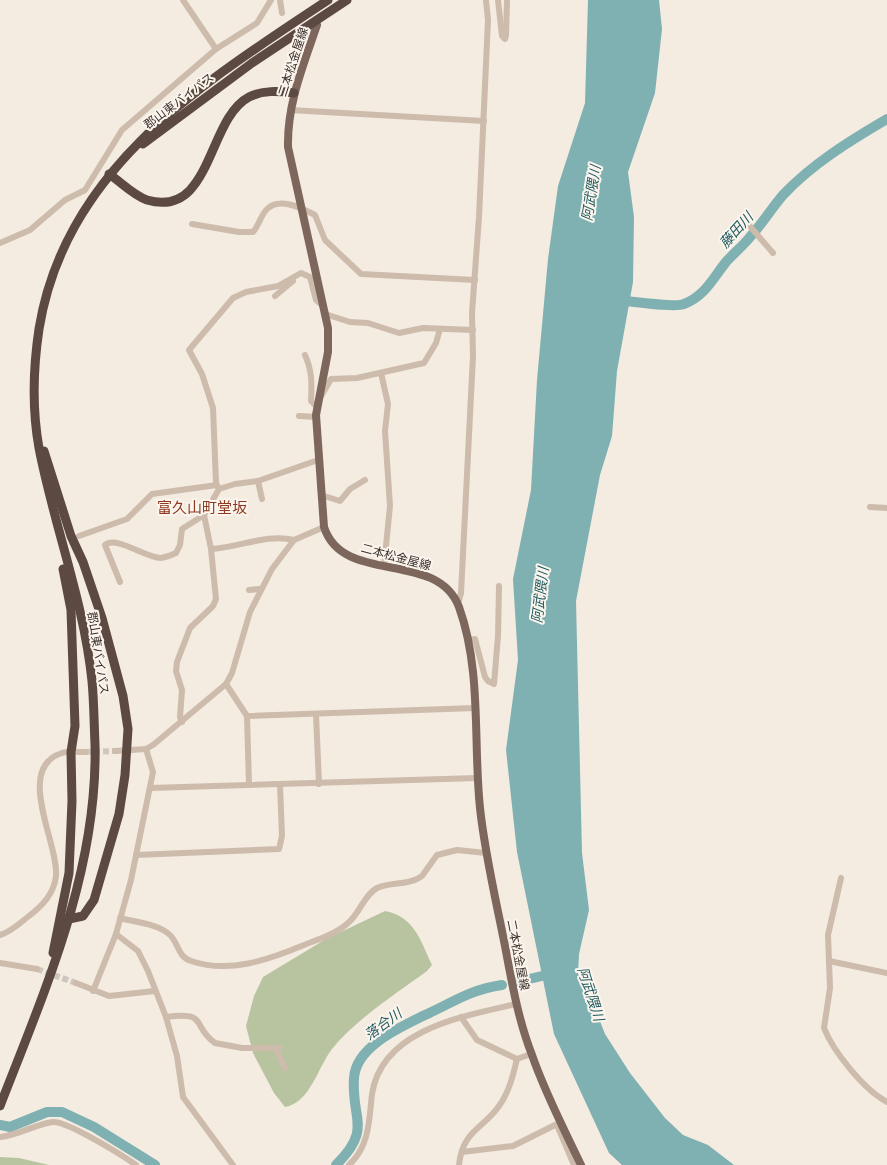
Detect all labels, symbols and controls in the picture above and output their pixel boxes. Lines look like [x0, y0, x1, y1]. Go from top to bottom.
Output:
street label: 二本松金屋線 [275, 26, 311, 98]
street label: 郡山東バイパス [141, 70, 217, 132]
water label: 阿武隈川 [579, 162, 604, 222]
water label: 藤田川 [716, 208, 757, 251]
district label: 富久山町堂坂 [157, 499, 247, 517]
street label: 二本松金屋線 [359, 541, 433, 573]
water label: 阿武隈川 [529, 564, 552, 624]
street label: 郡山東バイパス [85, 611, 111, 695]
street label: 二本松金屋線 [504, 918, 532, 992]
water label: 阿武隈川 [575, 965, 608, 1025]
water label: 落合川 [361, 1004, 406, 1043]

